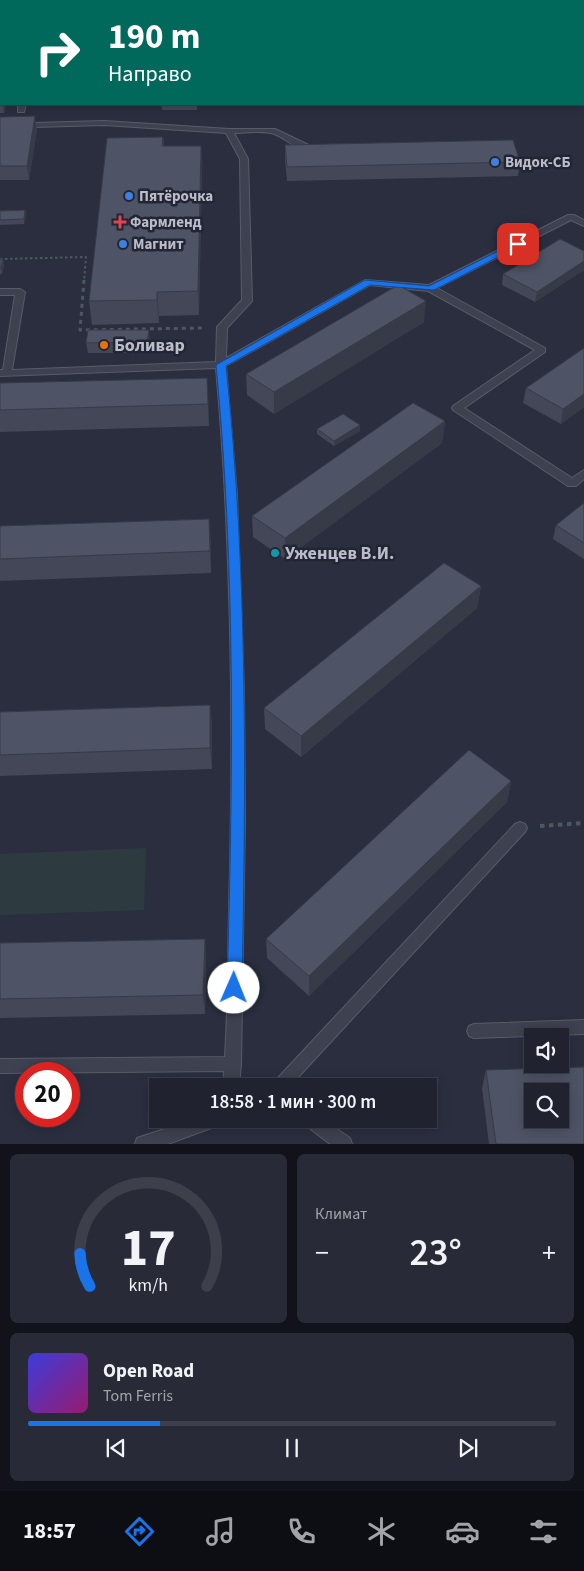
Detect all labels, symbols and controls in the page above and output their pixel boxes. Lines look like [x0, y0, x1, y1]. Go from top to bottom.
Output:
text: 190 m [108, 12, 200, 62]
icon: right [25, 20, 90, 85]
text: Направо [108, 58, 192, 90]
place label: Видок-СБ [505, 152, 570, 173]
marker: Видок-СБ [489, 156, 501, 168]
place label: Пятёрочка [139, 186, 213, 207]
marker: Пятёрочка [123, 190, 135, 202]
place label: Фармленд [130, 212, 202, 233]
marker: Фармленд [114, 216, 126, 228]
pin [497, 223, 539, 265]
icon: arrive [504, 230, 532, 258]
place label: Магнит [133, 234, 184, 255]
marker: Магнит [117, 238, 129, 250]
place label: Боливар [114, 333, 185, 358]
marker: Боливар [98, 339, 110, 351]
place label: Уженцев В.И. [285, 541, 394, 566]
marker: Уженцев В.И. [269, 547, 281, 559]
position arrow [207, 961, 259, 1013]
map controls [524, 1028, 569, 1128]
button: sound [524, 1028, 569, 1073]
speed limit sign: 20 [15, 1062, 80, 1127]
button: search [524, 1083, 569, 1128]
text: 18:58 · 1 мин · 300 m [210, 1089, 376, 1116]
text: Климат [315, 1203, 367, 1225]
text: 17 [121, 1212, 176, 1286]
text: 23° [409, 1226, 462, 1280]
text: − [315, 1233, 329, 1273]
text: + [542, 1233, 556, 1273]
text: km/h [129, 1273, 168, 1298]
text: Open Road [103, 1358, 194, 1385]
text: Tom Ferris [103, 1385, 173, 1407]
icon: previous [102, 1434, 130, 1462]
icon: pause [278, 1434, 306, 1462]
icon: next [454, 1434, 482, 1462]
icon: directions [122, 1514, 157, 1549]
icon: music [203, 1514, 238, 1549]
icon: phone [284, 1514, 319, 1549]
icon: climate [364, 1514, 399, 1549]
icon: car [445, 1514, 480, 1549]
icon: filters [526, 1514, 561, 1549]
text: 18:57 [23, 1515, 76, 1547]

